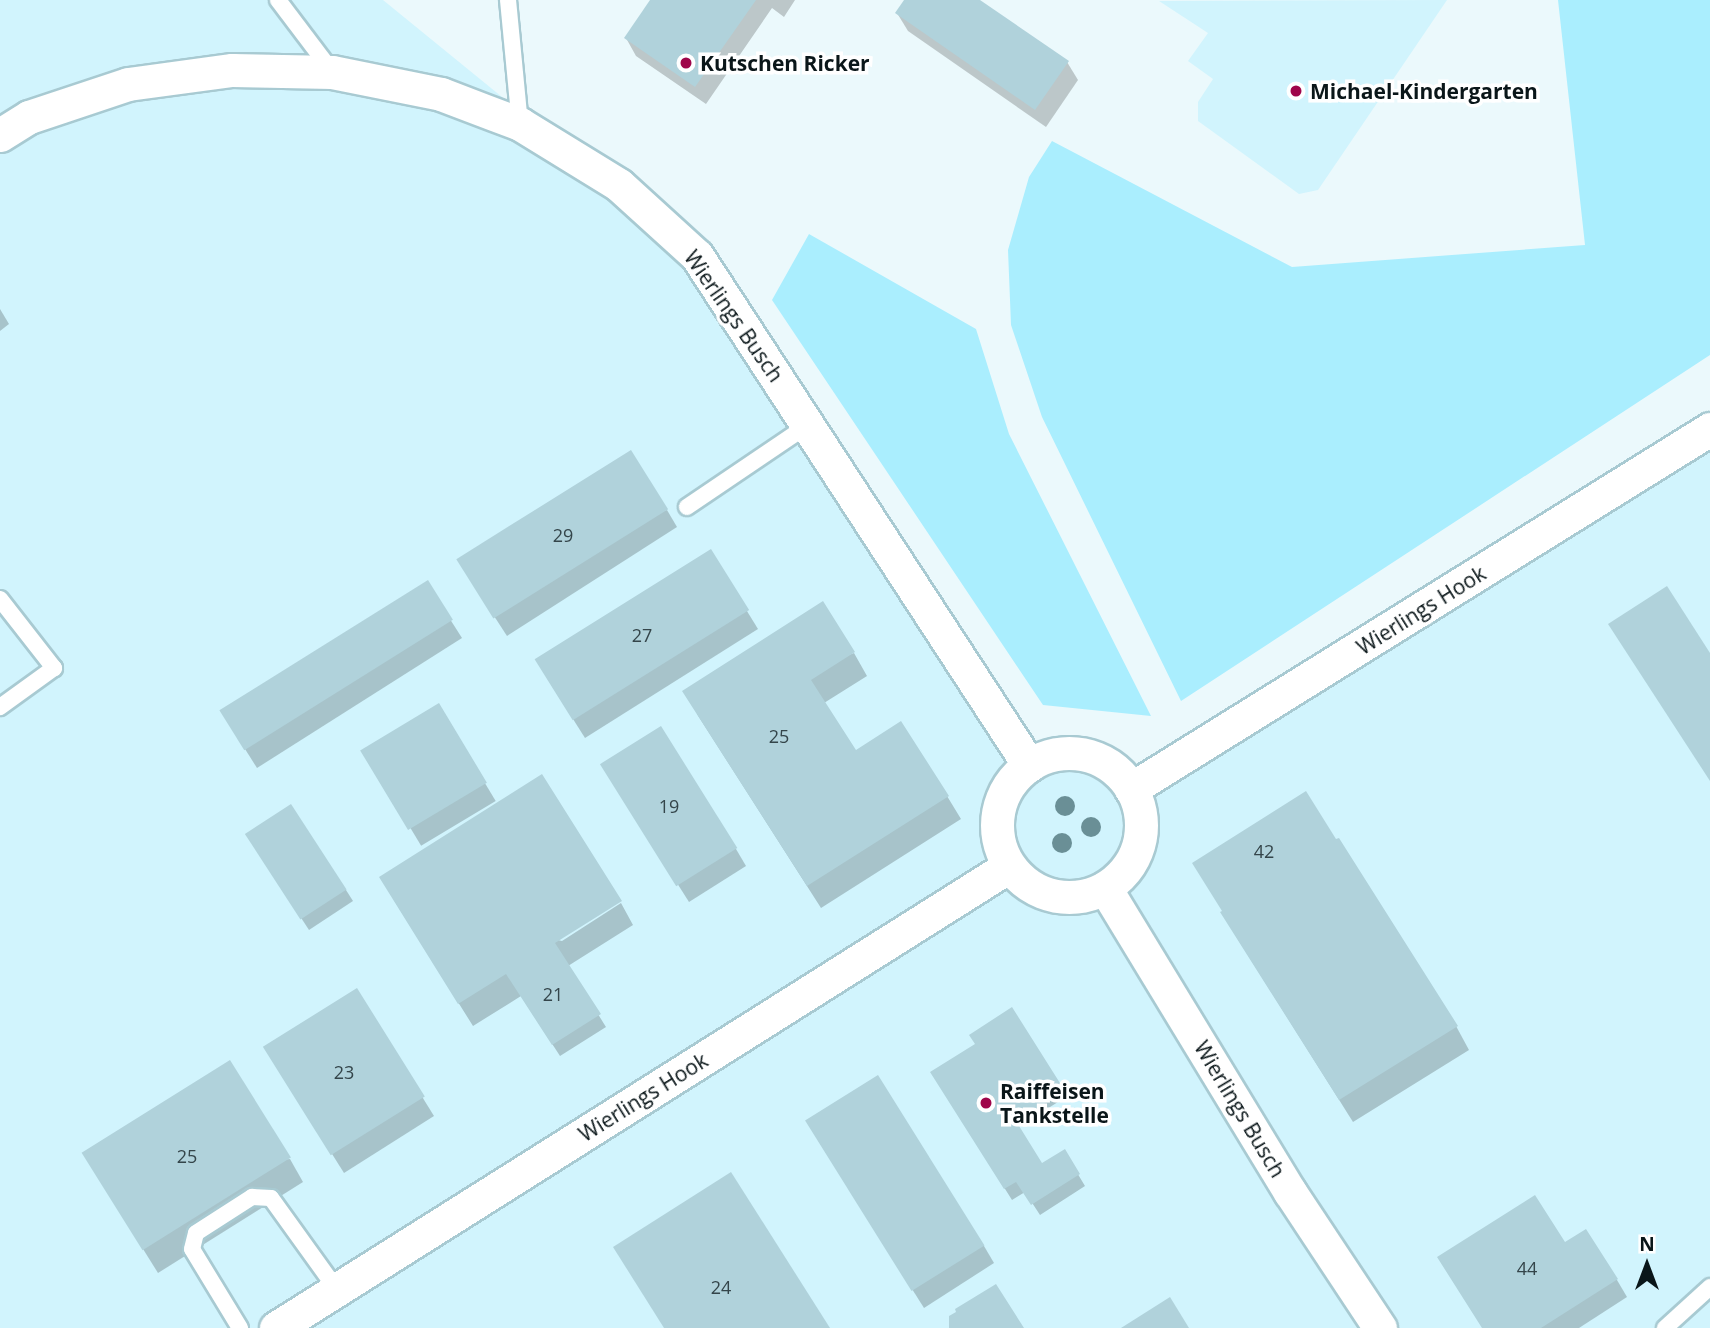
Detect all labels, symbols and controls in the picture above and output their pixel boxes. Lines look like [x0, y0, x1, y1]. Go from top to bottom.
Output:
place label: Kutschen Ricker [700, 50, 870, 76]
marker: Kutschen Ricker [678, 55, 694, 71]
place label: Michael-Kindergarten [1310, 78, 1538, 104]
marker: Michael-Kindergarten [1288, 83, 1304, 99]
street label: Wierlings Busch [679, 245, 789, 387]
house number: 29 [553, 524, 573, 546]
street label: Wierlings Hook [1352, 560, 1490, 660]
house number: 27 [632, 624, 652, 646]
house number: 25 [769, 725, 789, 747]
house number: 19 [659, 795, 679, 817]
house number: 42 [1254, 840, 1274, 862]
house number: 21 [543, 983, 563, 1005]
street label: Wierlings Busch [1189, 1036, 1291, 1182]
street label: Wierlings Hook [574, 1047, 712, 1147]
house number: 23 [334, 1061, 354, 1083]
place label: Raiffeisen Tankstelle [1000, 1078, 1109, 1128]
marker: Raiffeisen Tankstelle [978, 1095, 994, 1111]
house number: 25 [177, 1145, 197, 1167]
north arrow [1612, 1230, 1682, 1300]
text: N [1639, 1231, 1655, 1257]
house number: 44 [1517, 1257, 1537, 1279]
house number: 24 [711, 1276, 731, 1298]

